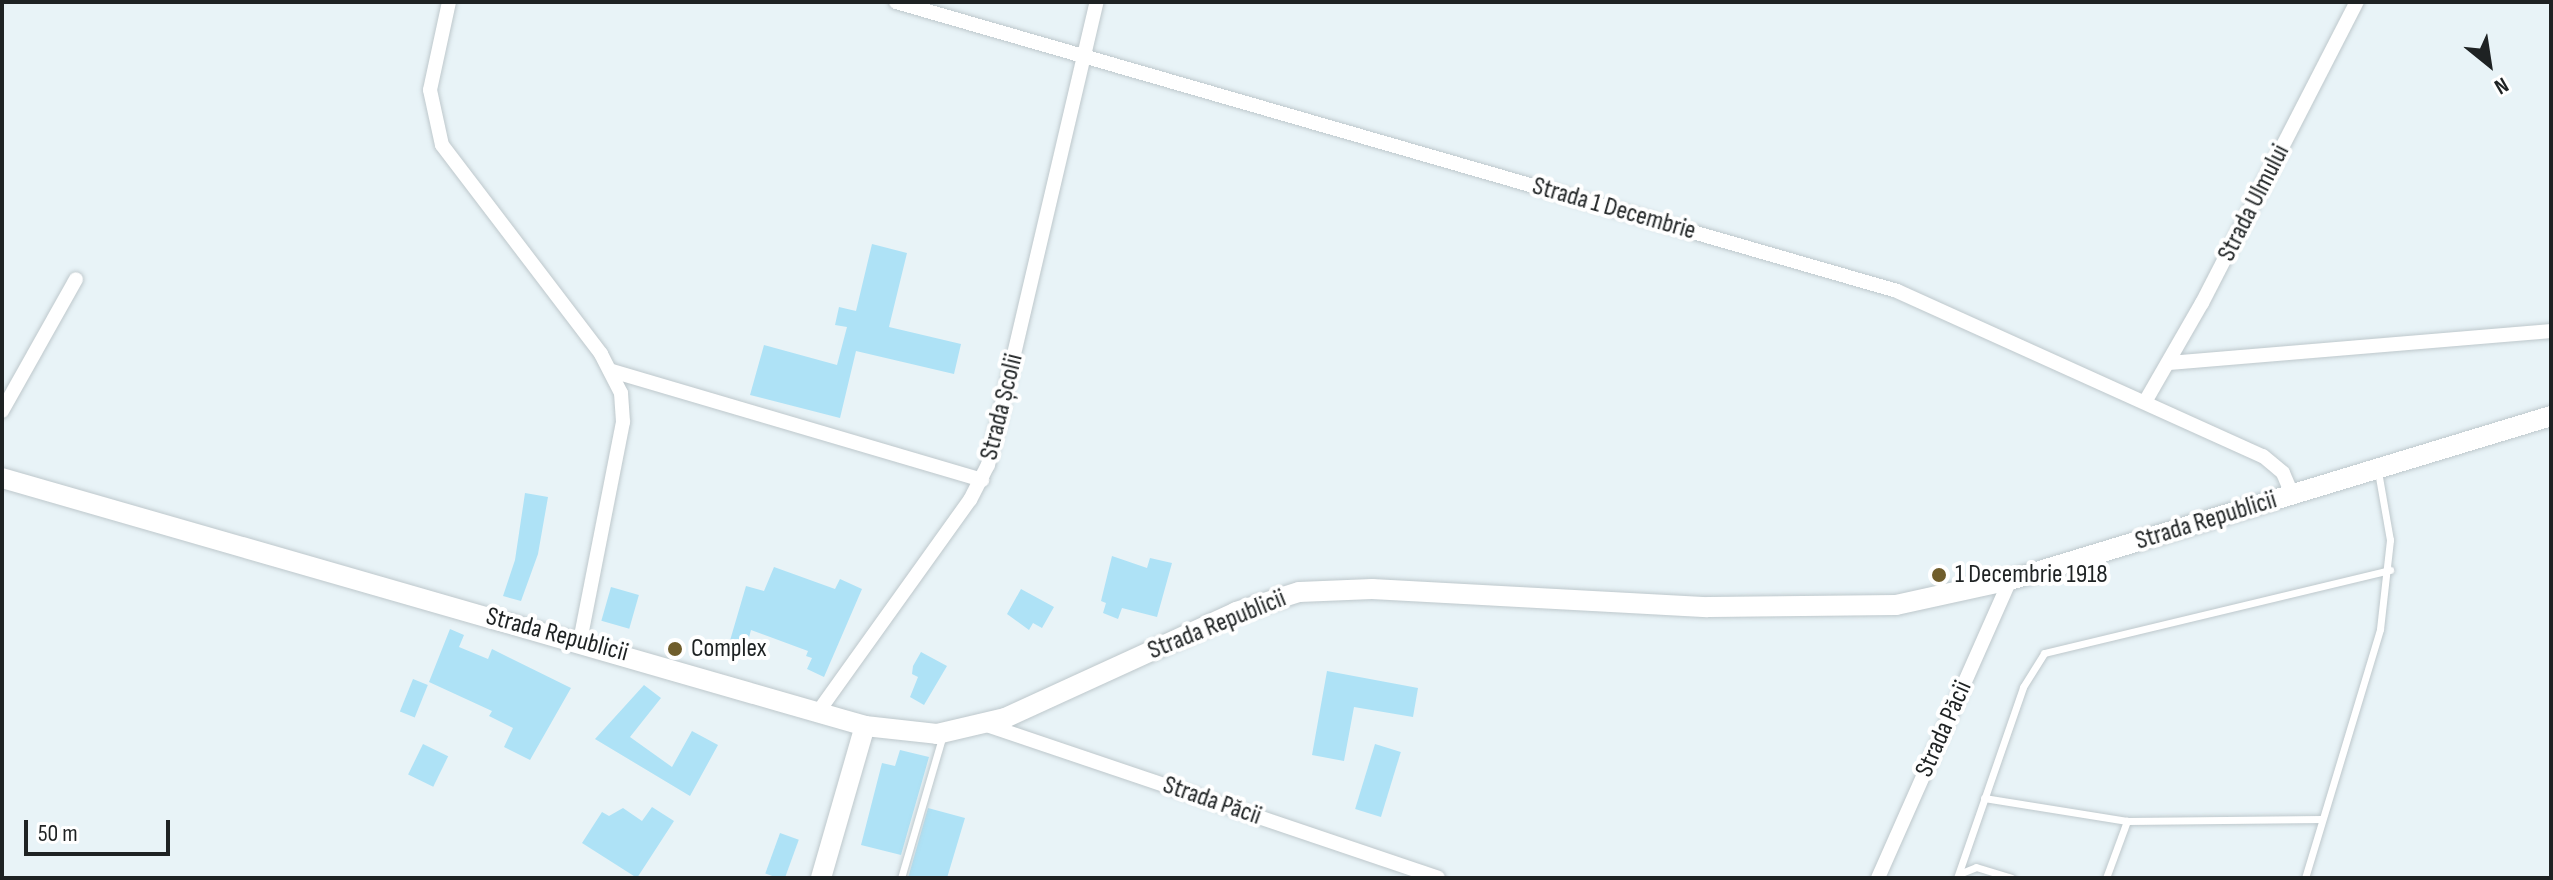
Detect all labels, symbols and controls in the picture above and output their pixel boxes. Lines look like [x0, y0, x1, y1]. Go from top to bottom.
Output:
north arrow [2449, 24, 2529, 104]
text: N [2489, 71, 2513, 100]
street label: Strada Ulmului [2211, 139, 2297, 267]
street label: Strada 1 Decembrie [1529, 171, 1699, 247]
street label: Strada Școlii [974, 351, 1030, 463]
street label: Strada Republicii [2132, 485, 2280, 557]
place label: 1 Decembrie 1918 [1955, 559, 2108, 591]
marker: 1 Decembrie 1918 [1930, 566, 1948, 584]
street label: Strada Republicii [1143, 583, 1291, 667]
street label: Strada Republicii [482, 601, 632, 669]
place label: Complex [691, 633, 766, 665]
marker: Complex [666, 640, 684, 658]
street label: Strada Păcii [1909, 676, 1979, 782]
street label: Strada Păcii [1159, 770, 1265, 832]
scale bar [28, 804, 174, 854]
text: 50 m [38, 819, 78, 848]

